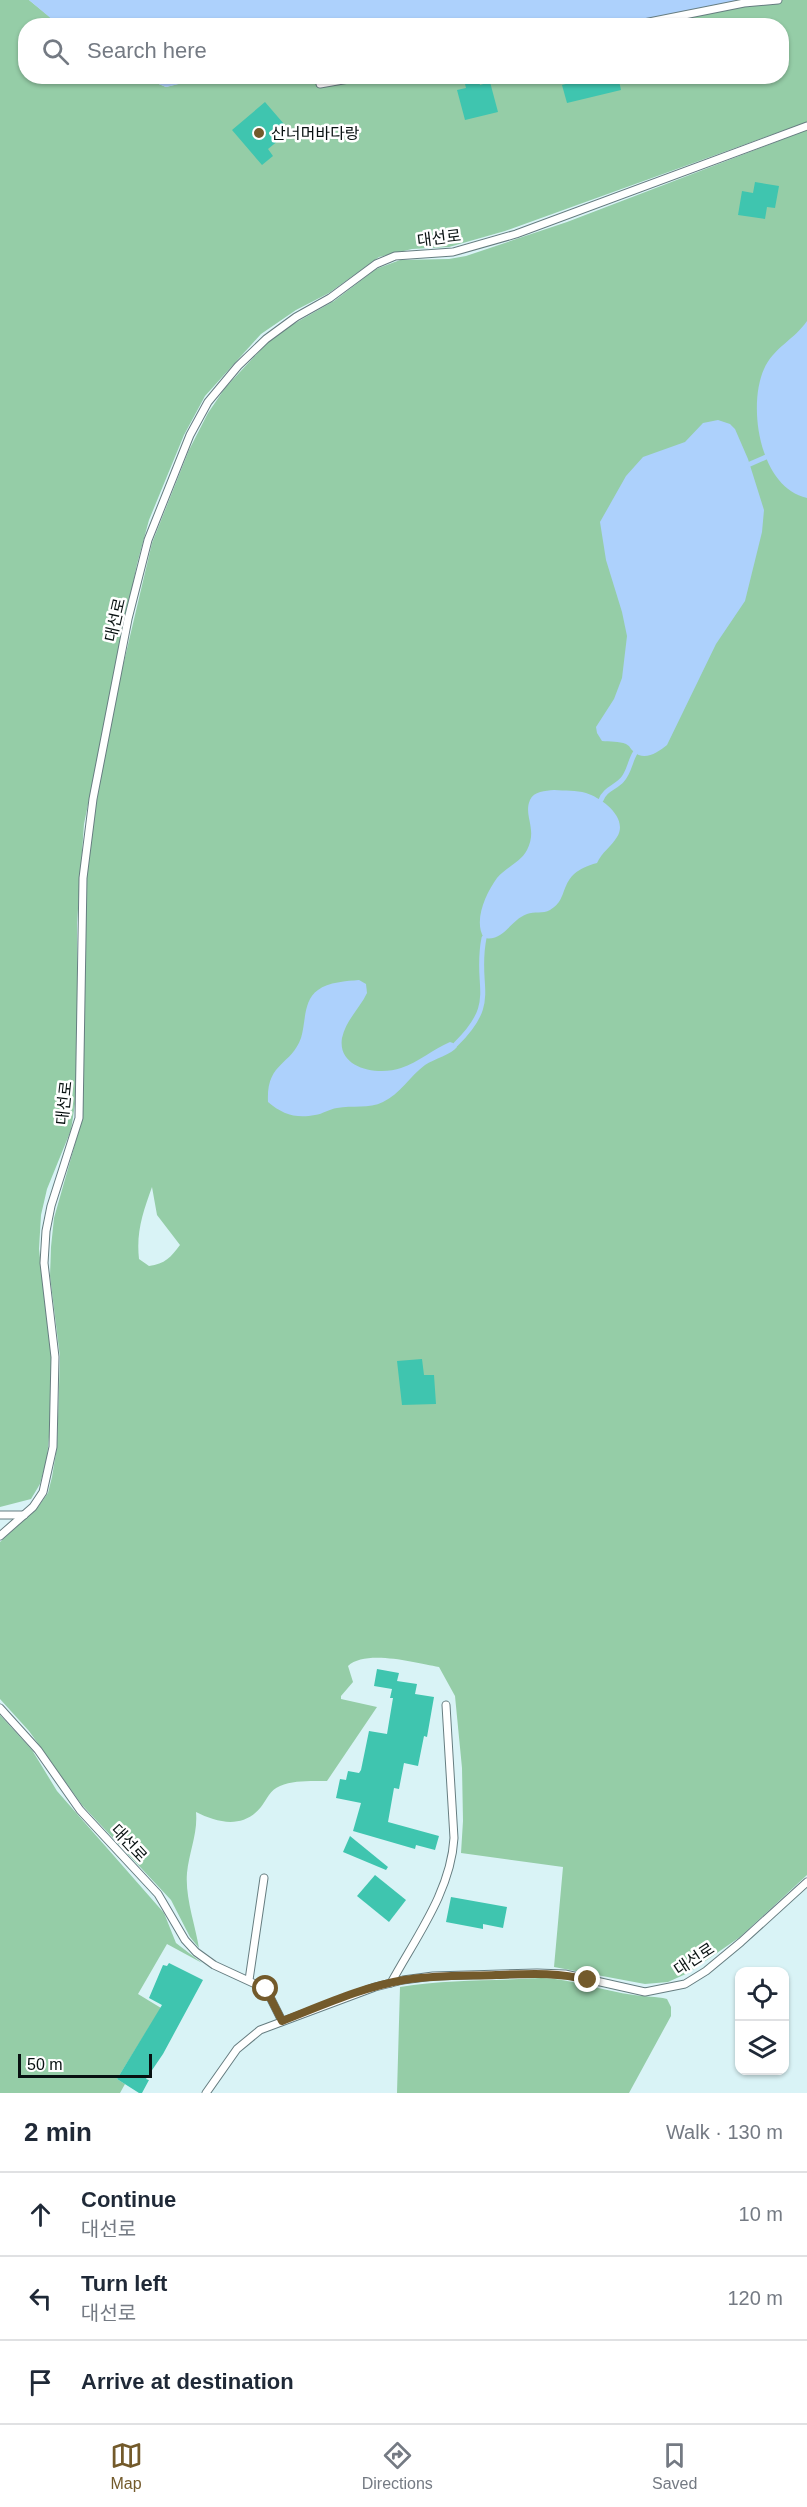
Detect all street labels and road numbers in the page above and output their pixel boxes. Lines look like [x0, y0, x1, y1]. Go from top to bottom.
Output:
street label: 대선로 [416, 227, 462, 249]
street label: 대선로 [102, 596, 128, 643]
street label: 대선로 [53, 1080, 75, 1126]
street label: 대선로 [108, 1821, 150, 1865]
street label: 대선로 [671, 1940, 717, 1978]

